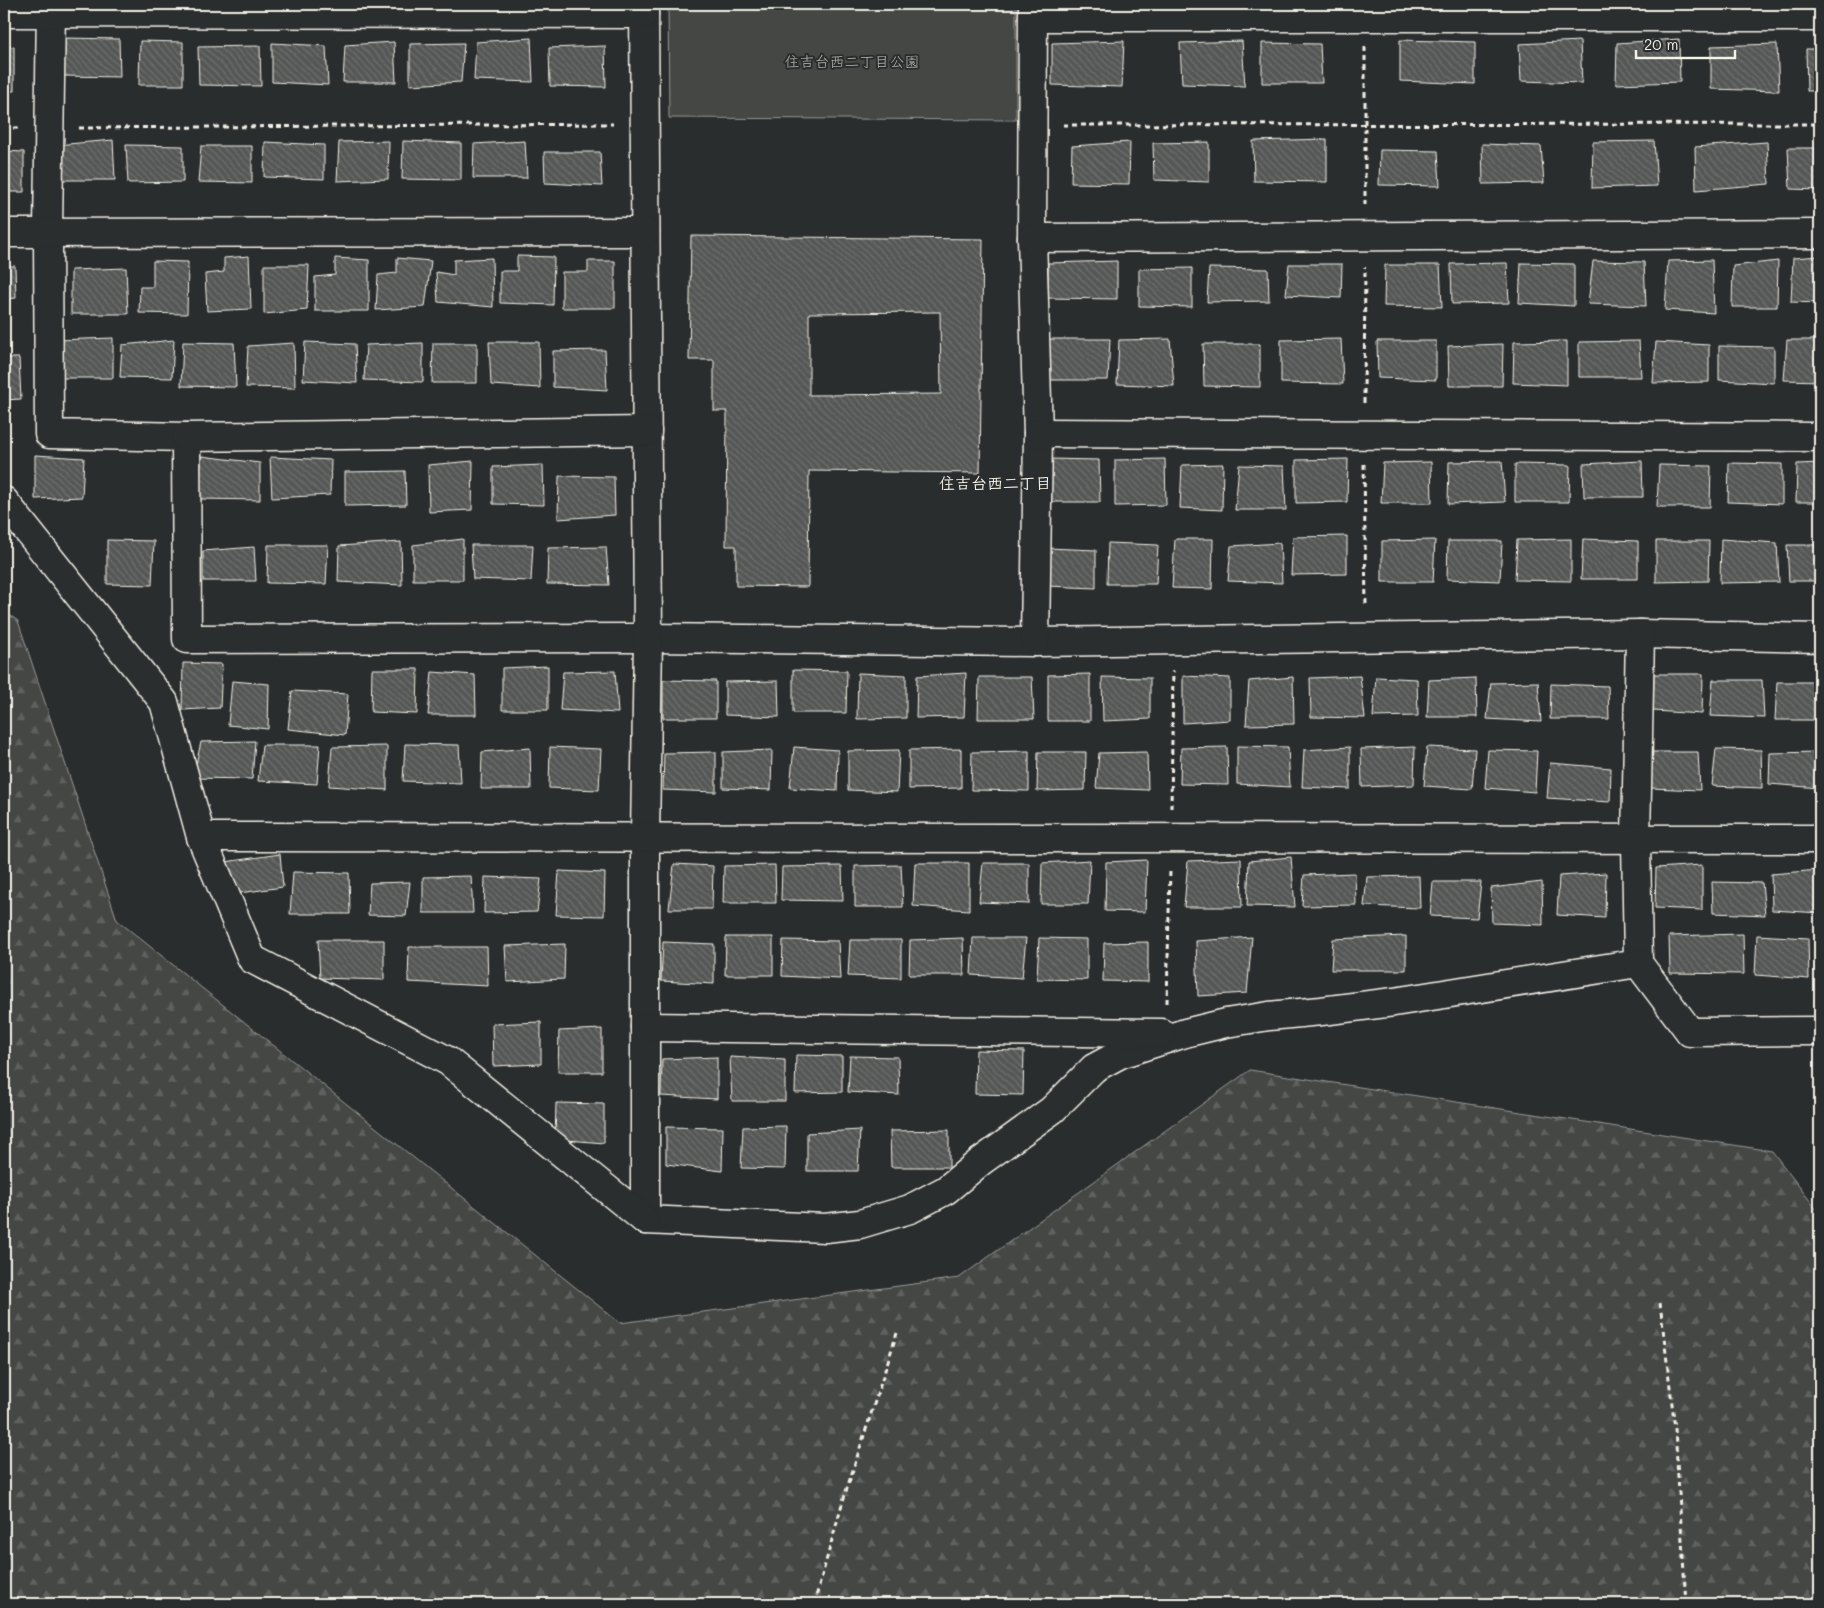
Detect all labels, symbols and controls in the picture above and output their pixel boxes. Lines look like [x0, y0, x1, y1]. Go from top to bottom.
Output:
scale bar [1636, 28, 1735, 60]
text: 20 m [1644, 34, 1678, 54]
park label: 住吉台西二丁目公園 [784, 51, 920, 71]
district label: 住吉台西二丁目 [939, 472, 1051, 493]

